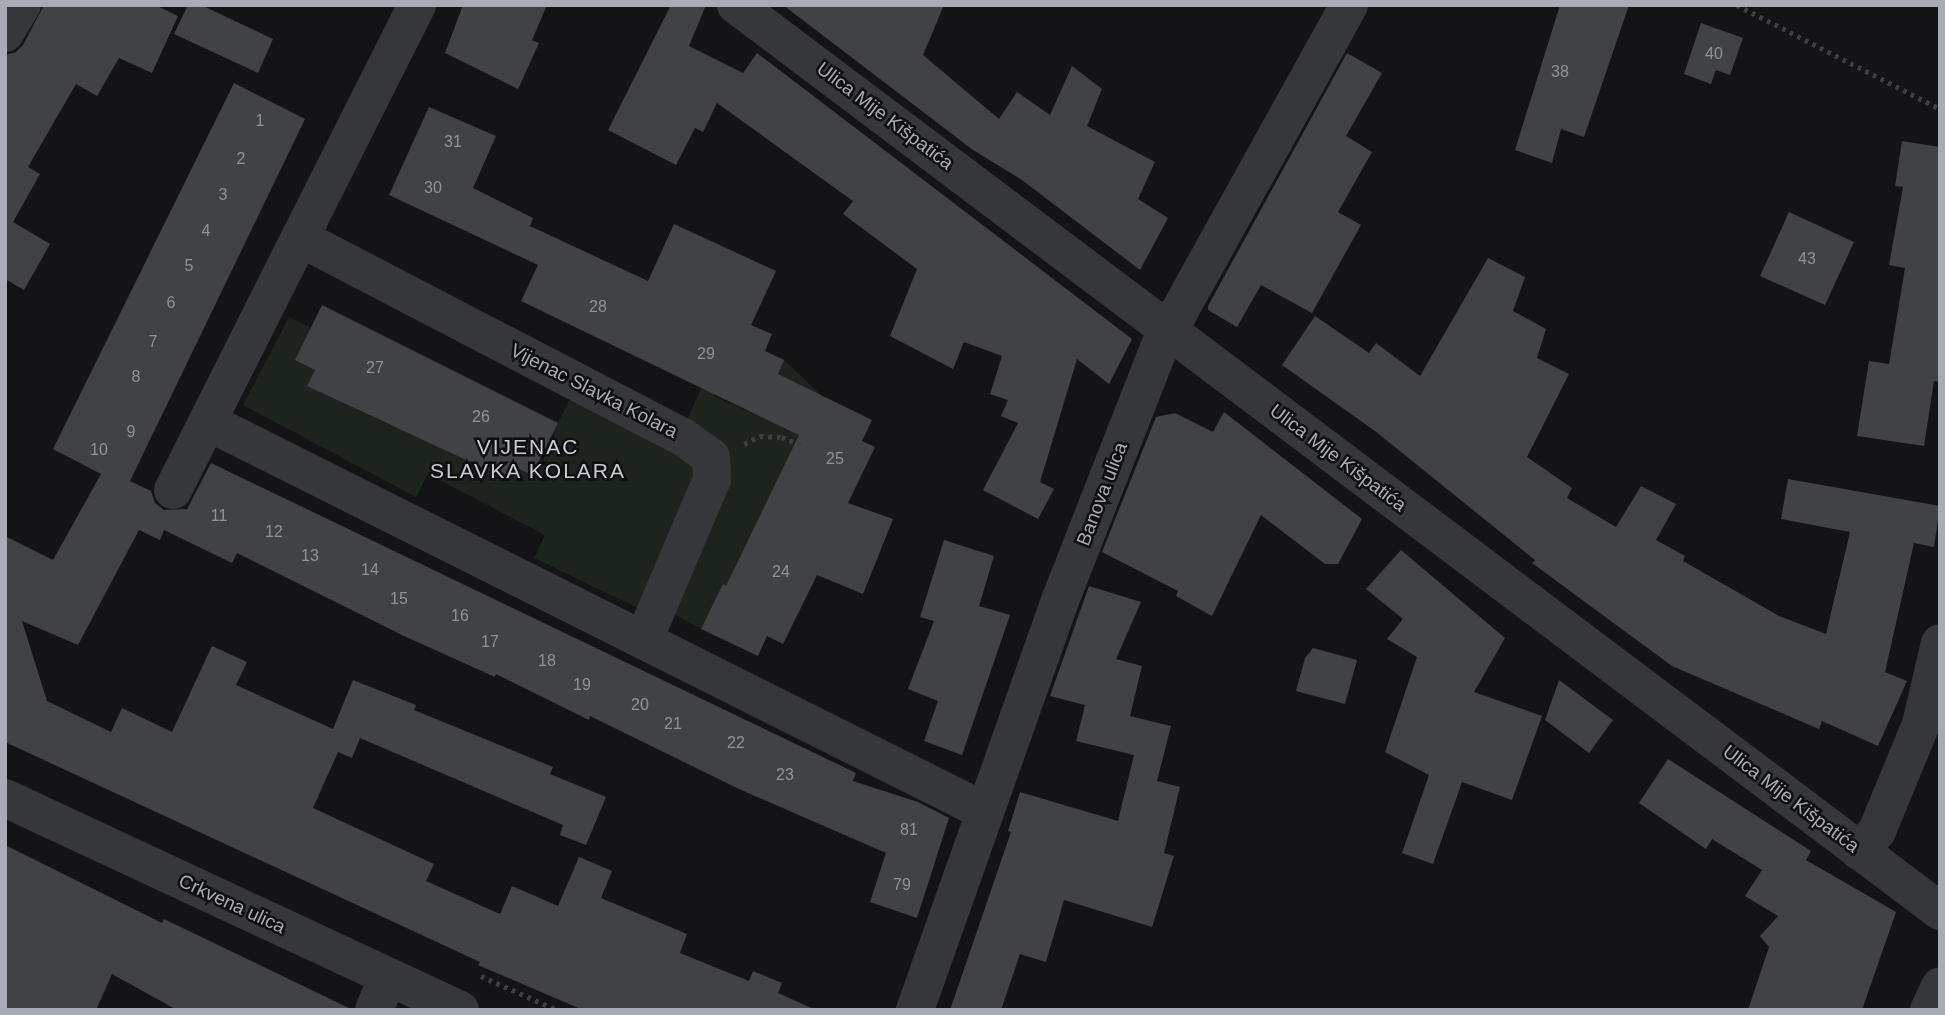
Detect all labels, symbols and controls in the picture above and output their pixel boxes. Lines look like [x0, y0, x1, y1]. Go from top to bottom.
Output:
house number: 40 [1705, 44, 1723, 64]
street label: Ulica Mije Kišpatića [812, 57, 958, 175]
house number: 38 [1551, 62, 1569, 82]
house number: 1 [256, 111, 264, 131]
house number: 31 [444, 132, 462, 152]
house number: 2 [237, 149, 245, 169]
house number: 30 [424, 178, 442, 198]
house number: 3 [219, 185, 227, 205]
house number: 4 [202, 221, 210, 241]
house number: 43 [1798, 249, 1816, 269]
house number: 5 [185, 256, 193, 276]
house number: 6 [167, 293, 175, 313]
house number: 28 [589, 297, 607, 317]
house number: 7 [149, 332, 157, 352]
street label: Vijenac Slavka Kolara [507, 339, 681, 443]
house number: 29 [697, 344, 715, 364]
house number: 27 [366, 358, 384, 378]
house number: 8 [132, 367, 140, 387]
street label: Ulica Mije Kišpatića [1265, 399, 1411, 517]
house number: 26 [472, 407, 490, 427]
house number: 9 [127, 422, 135, 442]
district label: VIJENAC SLAVKA KOLARA [431, 434, 625, 484]
street label: Banova ulica [1072, 439, 1132, 549]
house number: 10 [90, 440, 108, 460]
house number: 25 [826, 449, 844, 469]
house number: 11 [211, 506, 227, 526]
house number: 12 [265, 522, 283, 542]
house number: 13 [301, 546, 319, 566]
house number: 14 [361, 560, 379, 580]
house number: 24 [772, 562, 790, 582]
house number: 15 [390, 589, 408, 609]
house number: 16 [451, 606, 469, 626]
house number: 17 [481, 632, 499, 652]
house number: 18 [538, 651, 556, 671]
house number: 19 [573, 675, 591, 695]
house number: 20 [631, 695, 649, 715]
house number: 21 [664, 714, 682, 734]
house number: 22 [727, 733, 745, 753]
street label: Ulica Mije Kišpatića [1718, 740, 1864, 858]
house number: 23 [776, 765, 794, 785]
house number: 81 [900, 820, 918, 840]
street label: Crkvena ulica [175, 869, 289, 939]
house number: 79 [893, 875, 911, 895]

